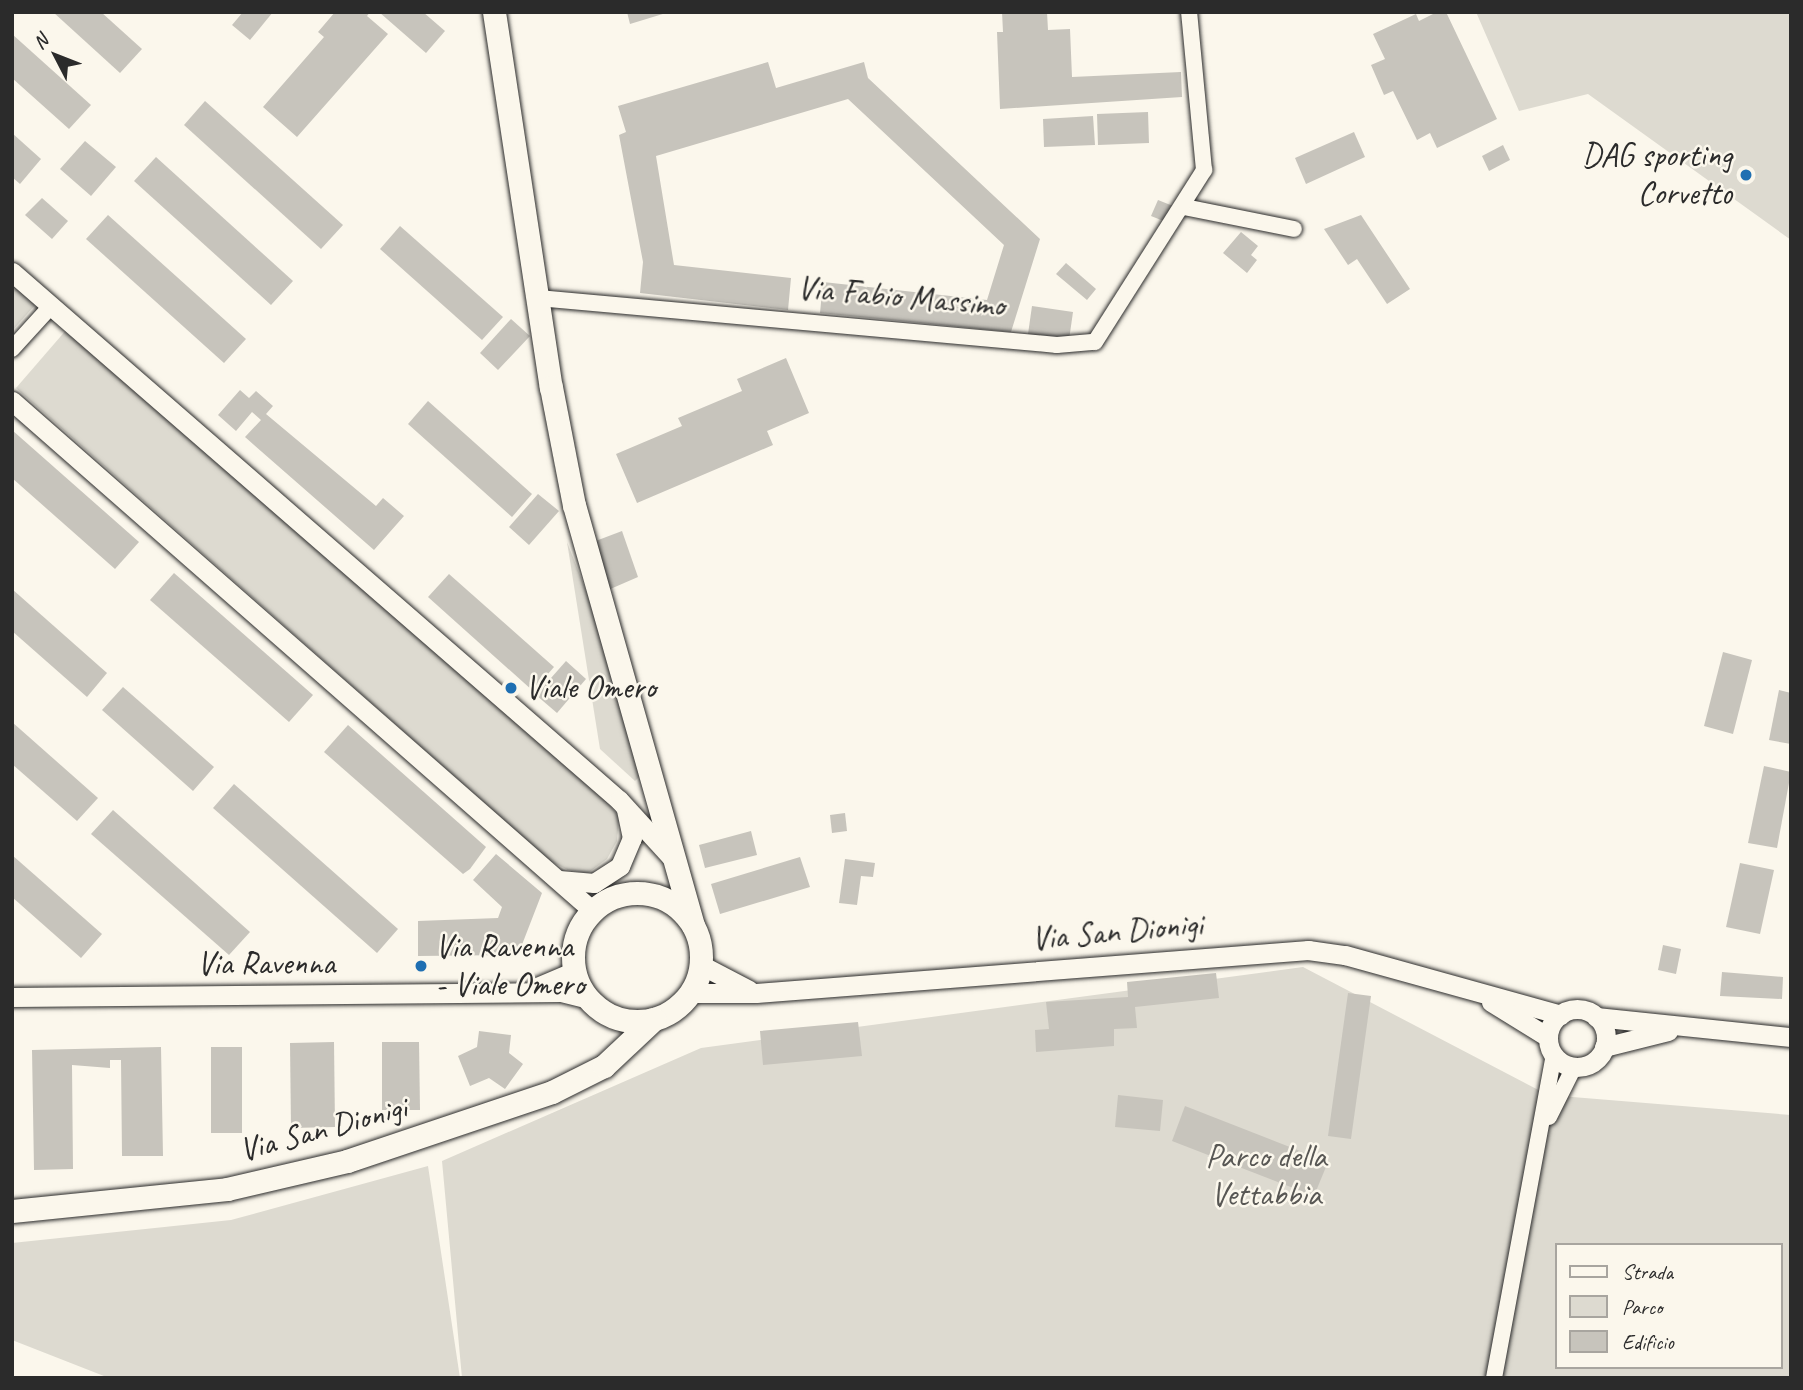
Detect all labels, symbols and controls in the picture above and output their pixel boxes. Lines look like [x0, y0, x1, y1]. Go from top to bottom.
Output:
north arrow [21, 21, 91, 91]
text: N [28, 30, 53, 54]
place label: DAG sporting Corvetto [1582, 136, 1732, 214]
marker: DAG sporting Corvetto [1738, 167, 1754, 183]
street label: Via Fabio Massimo [795, 268, 1007, 326]
place label: Viale Omero [525, 668, 655, 708]
marker: Viale Omero [503, 680, 519, 696]
street label: Via San Dionigi [1029, 905, 1205, 959]
place label: Via Ravenna - Viale Omero [435, 927, 583, 1005]
street label: Via Ravenna [196, 944, 336, 984]
marker: Via Ravenna - Viale Omero [413, 958, 429, 974]
street label: Via San Dionigi [234, 1088, 412, 1170]
park label: Parco della Vettabbia [1206, 1137, 1326, 1215]
legend [1554, 1243, 1782, 1369]
text: Strada [1622, 1259, 1673, 1285]
text: Parco [1622, 1294, 1662, 1320]
text: Edificio [1622, 1329, 1674, 1355]

